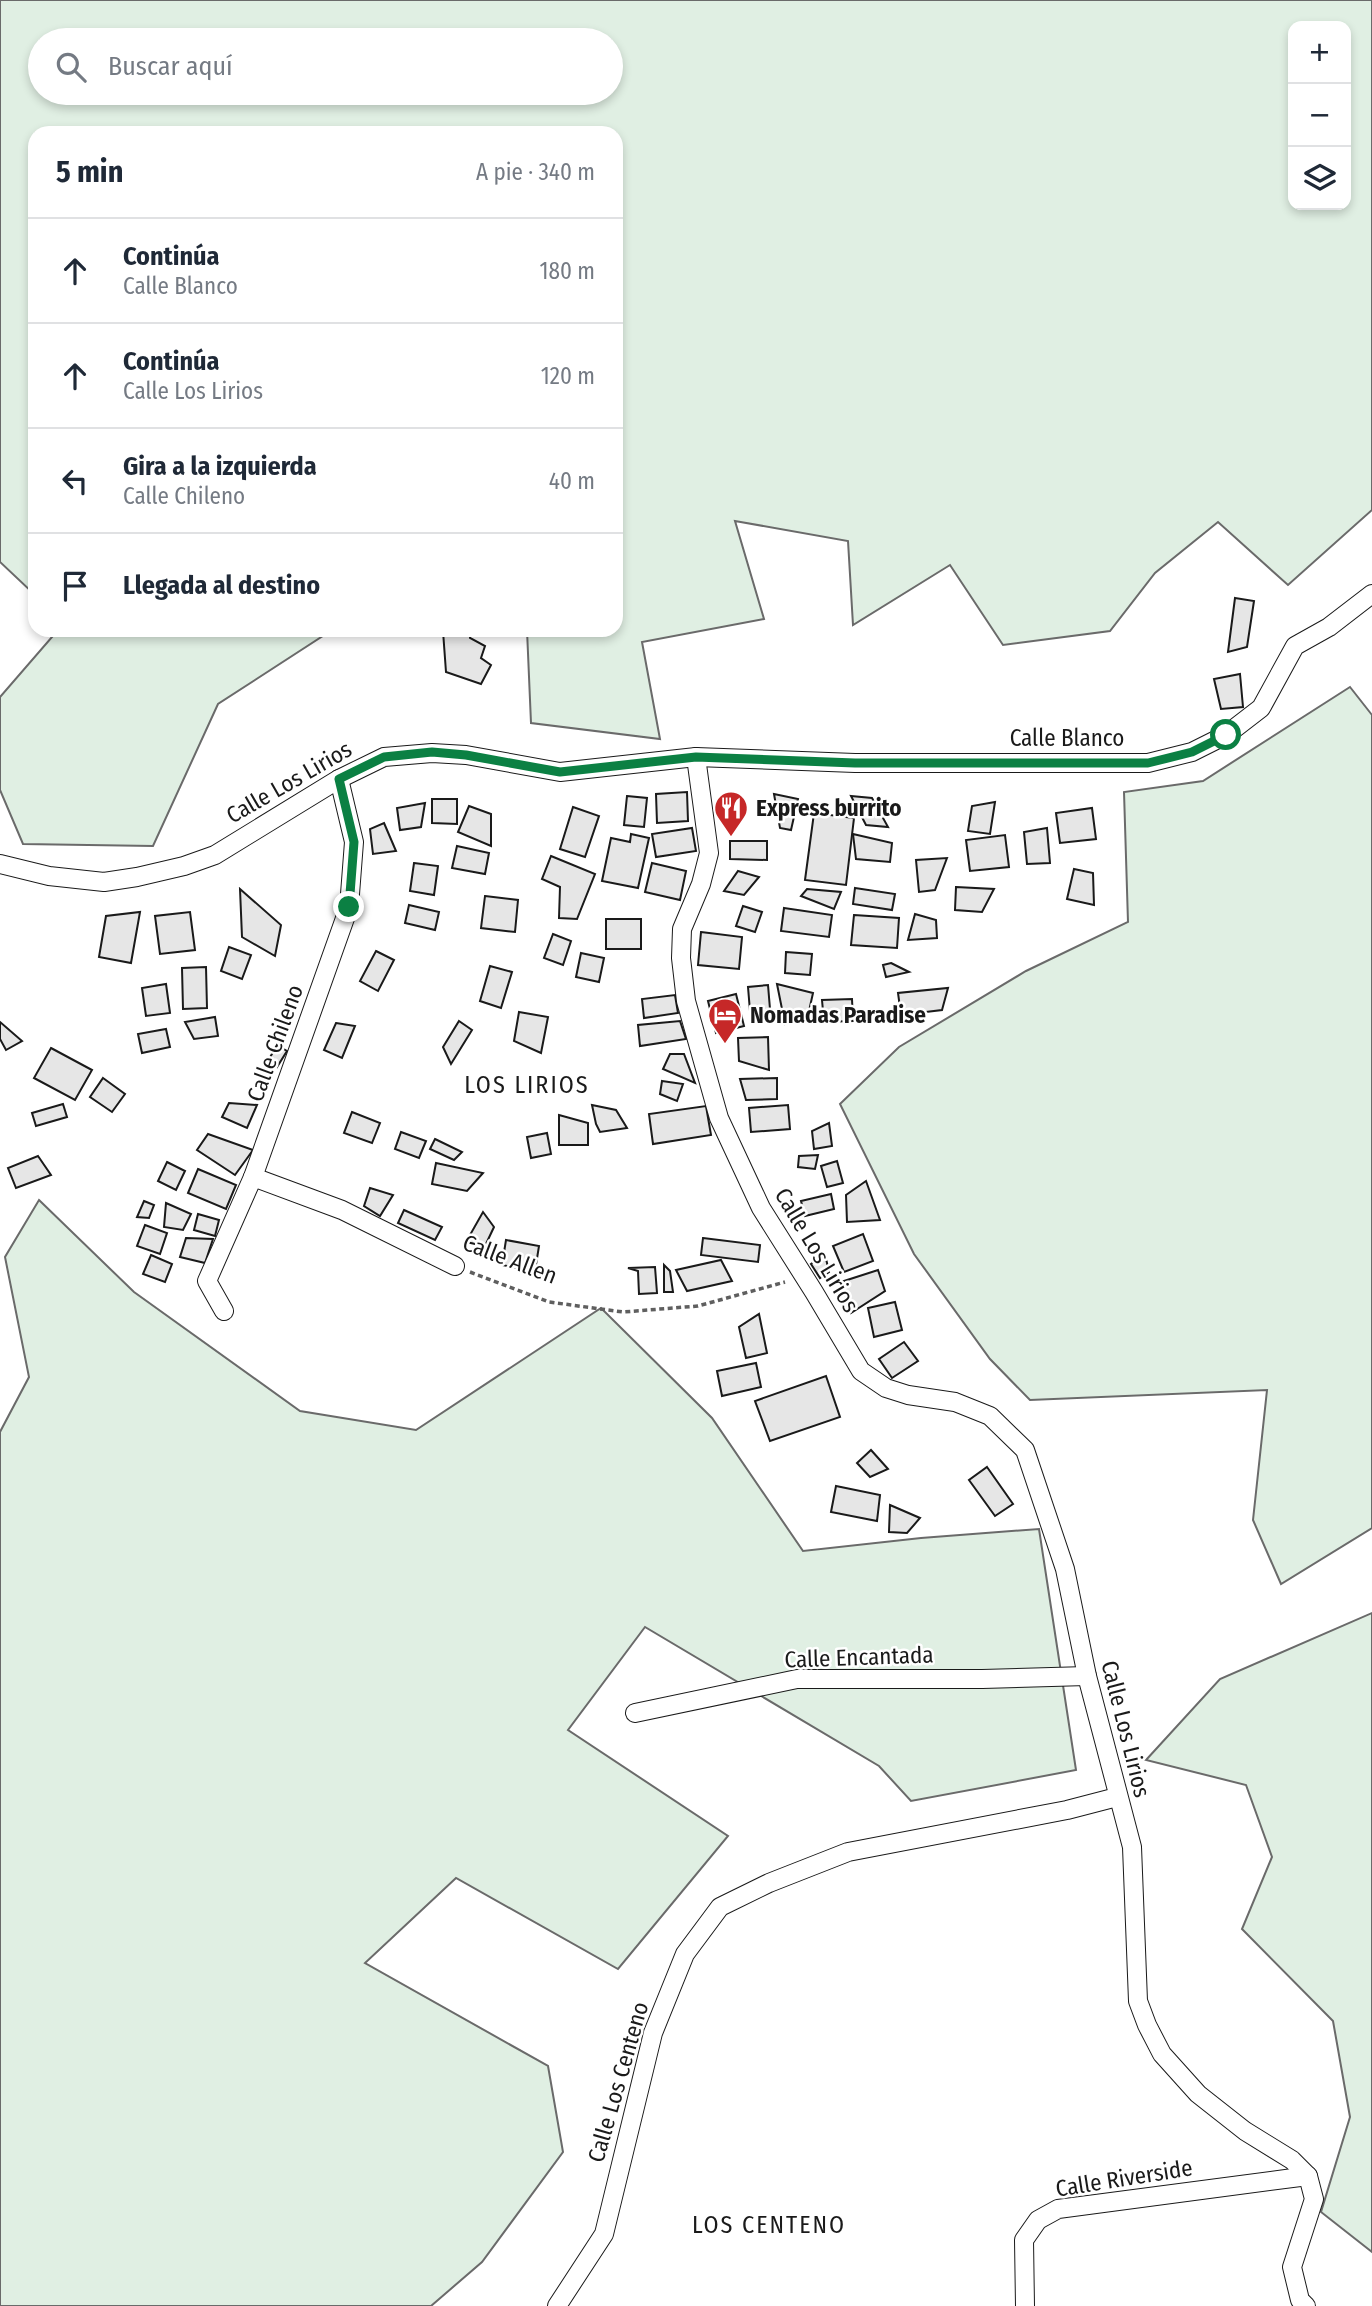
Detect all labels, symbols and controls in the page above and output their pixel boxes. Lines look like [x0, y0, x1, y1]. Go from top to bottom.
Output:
map controls [1288, 21, 1351, 210]
button: + [1288, 21, 1351, 84]
search box [28, 28, 623, 105]
icon: search [52, 48, 90, 86]
text: Buscar aquí [108, 51, 233, 82]
button: − [1288, 84, 1351, 147]
button: layers [1288, 147, 1351, 210]
text: 5 min [56, 154, 123, 190]
text: A pie · 340 m [476, 158, 595, 186]
text: Continúa [123, 241, 220, 272]
icon: ahead [56, 252, 94, 290]
text: 180 m [539, 257, 595, 285]
text: Calle Blanco [123, 272, 238, 300]
text: Continúa [123, 346, 220, 377]
icon: ahead [56, 357, 94, 395]
text: 120 m [541, 362, 595, 390]
text: Calle Los Lirios [123, 377, 263, 405]
text: Gira a la izquierda [123, 451, 317, 482]
icon: left [56, 462, 94, 500]
text: 40 m [549, 467, 595, 495]
text: Calle Chileno [123, 482, 245, 510]
icon: arrive [56, 567, 94, 605]
text: Llegada al destino [123, 570, 320, 601]
route start [1210, 719, 1241, 750]
street label: Calle Blanco [1010, 724, 1124, 752]
street label: Calle Los Lirios [221, 735, 357, 829]
restaurant icon: Express burrito [712, 789, 750, 838]
place label: Express burrito [756, 794, 902, 822]
route end [333, 891, 364, 922]
street label: Calle Chileno [241, 981, 309, 1105]
hotel icon: Nomadas Paradise [706, 996, 744, 1045]
place label: Nomadas Paradise [750, 1001, 926, 1029]
district label: LOS LIRIOS [464, 1071, 590, 1099]
street label: Calle Los Lirios [769, 1183, 865, 1317]
street label: Calle Allen [459, 1228, 561, 1290]
street label: Calle Encantada [784, 1640, 934, 1674]
street label: Calle Los Lirios [1095, 1658, 1157, 1800]
street label: Calle Los Centeno [582, 1998, 654, 2166]
street label: Calle Riverside [1054, 2153, 1194, 2203]
district label: LOS CENTENO [692, 2211, 846, 2239]

